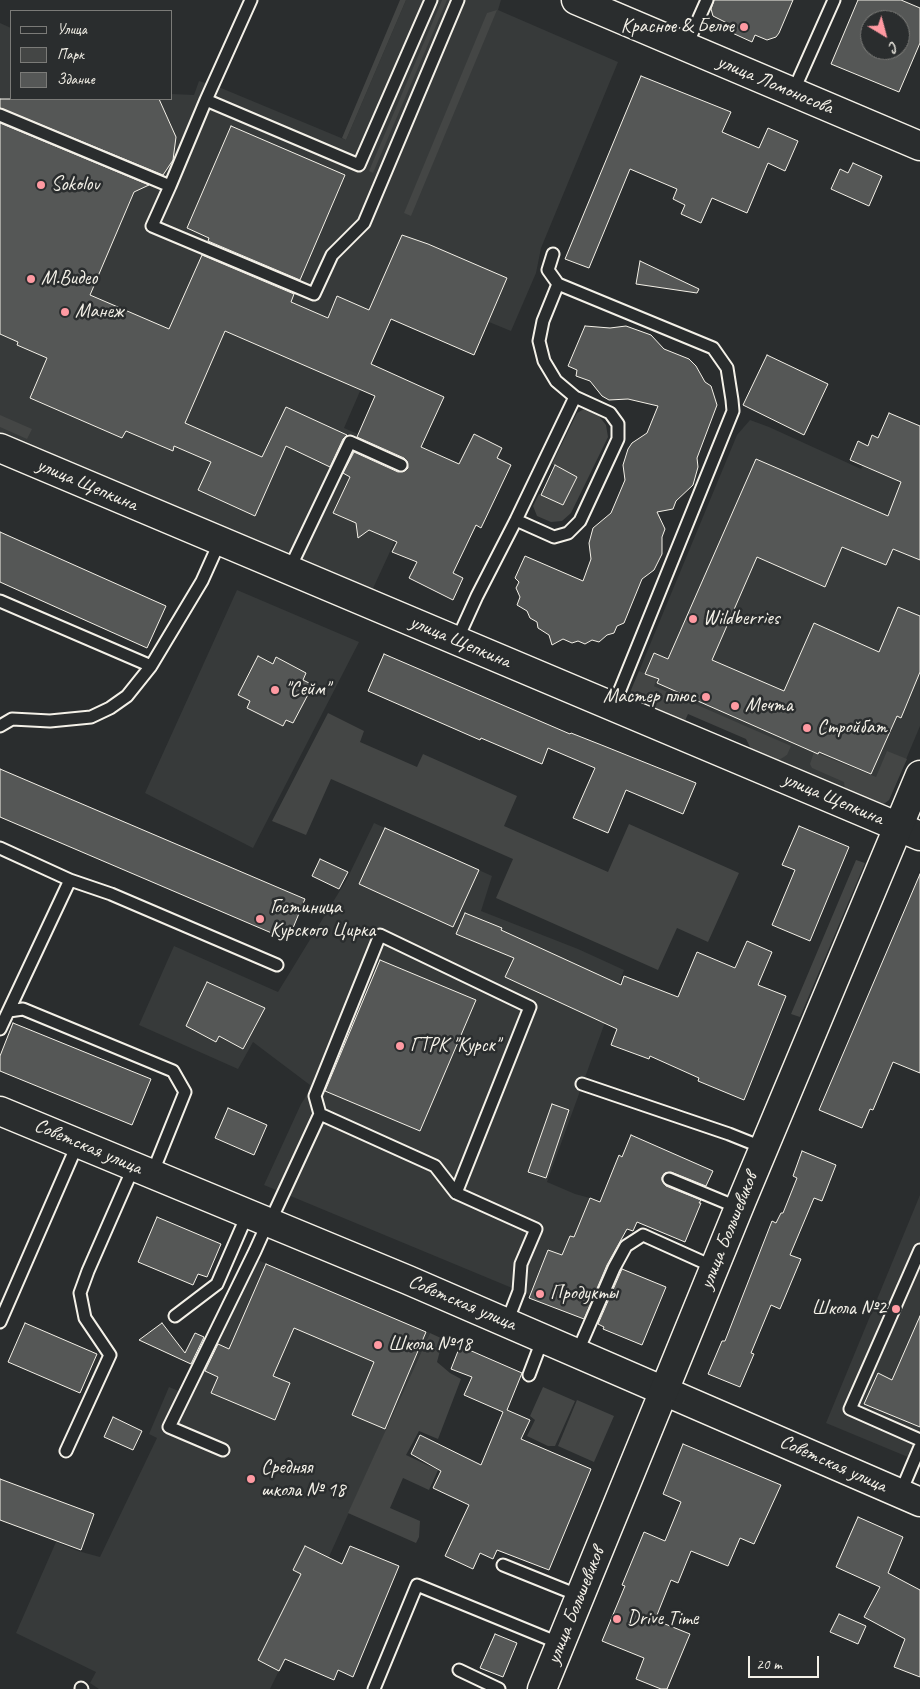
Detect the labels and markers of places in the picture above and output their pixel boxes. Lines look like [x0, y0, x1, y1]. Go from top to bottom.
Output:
place label: Красное & Белое [621, 15, 734, 39]
marker: Красное & Белое [738, 21, 750, 33]
place label: Sokolov [51, 173, 99, 197]
marker: Sokolov [35, 179, 47, 191]
place label: М.Видео [41, 267, 97, 291]
marker: М.Видео [25, 273, 37, 285]
place label: Манеж [75, 300, 123, 324]
marker: Манеж [59, 306, 71, 318]
place label: Wildberries [703, 607, 780, 631]
marker: Wildberries [687, 613, 699, 625]
place label: "Сейм" [285, 678, 329, 702]
marker: "Сейм" [269, 684, 281, 696]
place label: Мастер плюс [603, 685, 696, 709]
marker: Мастер плюс [700, 691, 712, 703]
place label: Мечта [745, 694, 793, 718]
marker: Мечта [729, 700, 741, 712]
place label: Стройбат [817, 716, 887, 740]
marker: Стройбат [801, 722, 813, 734]
place label: Гостиница Курского Цирка [270, 896, 375, 943]
marker: Гостиница Курского Цирка [254, 913, 266, 925]
place label: ГТРК "Курск" [410, 1034, 500, 1058]
marker: ГТРК "Курск" [394, 1040, 406, 1052]
place label: Продукты [550, 1282, 618, 1306]
marker: Продукты [534, 1288, 546, 1300]
place label: Школа №2 [812, 1297, 886, 1321]
marker: Школа №2 [890, 1303, 902, 1315]
place label: Школа №18 [388, 1333, 471, 1357]
marker: Школа №18 [372, 1339, 384, 1351]
place label: Средняя школа № 18 [261, 1456, 345, 1503]
marker: Средняя школа № 18 [245, 1473, 257, 1485]
place label: Drive Time [627, 1607, 698, 1631]
marker: Drive Time [611, 1613, 623, 1625]

